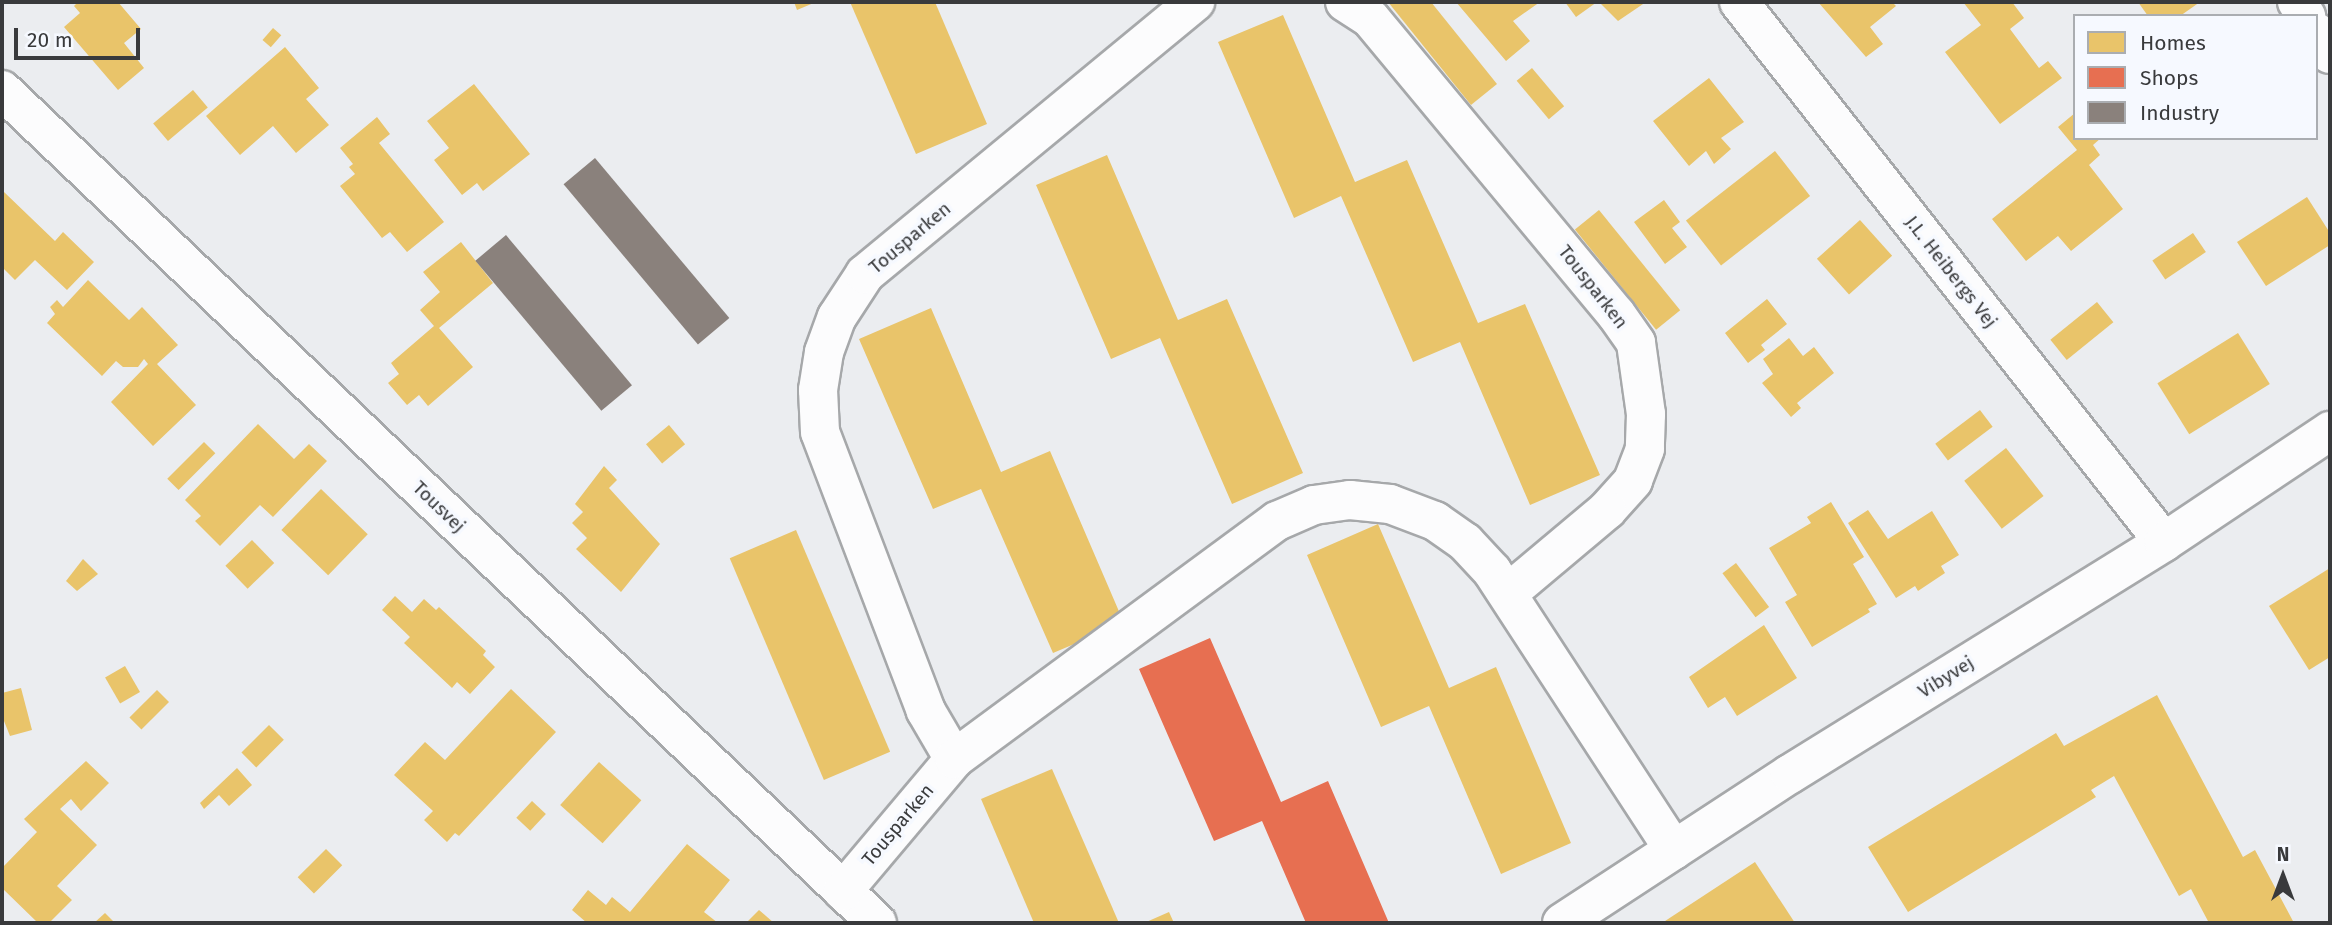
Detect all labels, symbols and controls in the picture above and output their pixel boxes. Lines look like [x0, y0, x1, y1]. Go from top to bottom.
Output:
scale bar [18, 14, 144, 58]
legend [2073, 14, 2318, 140]
text: 20 m [27, 27, 73, 53]
text: Homes [2140, 30, 2206, 56]
text: Shops [2140, 65, 2198, 91]
text: Industry [2140, 100, 2219, 126]
street label: Tousparken [865, 197, 955, 279]
street label: J.L. Heibergs Vej [1900, 211, 2002, 333]
street label: Tousparken [1553, 241, 1633, 333]
street label: Tousvej [408, 476, 470, 538]
street label: Vibyvej [1914, 651, 1978, 703]
street label: Tousparken [857, 780, 939, 870]
north arrow [2248, 841, 2318, 911]
text: N [2277, 843, 2289, 866]

